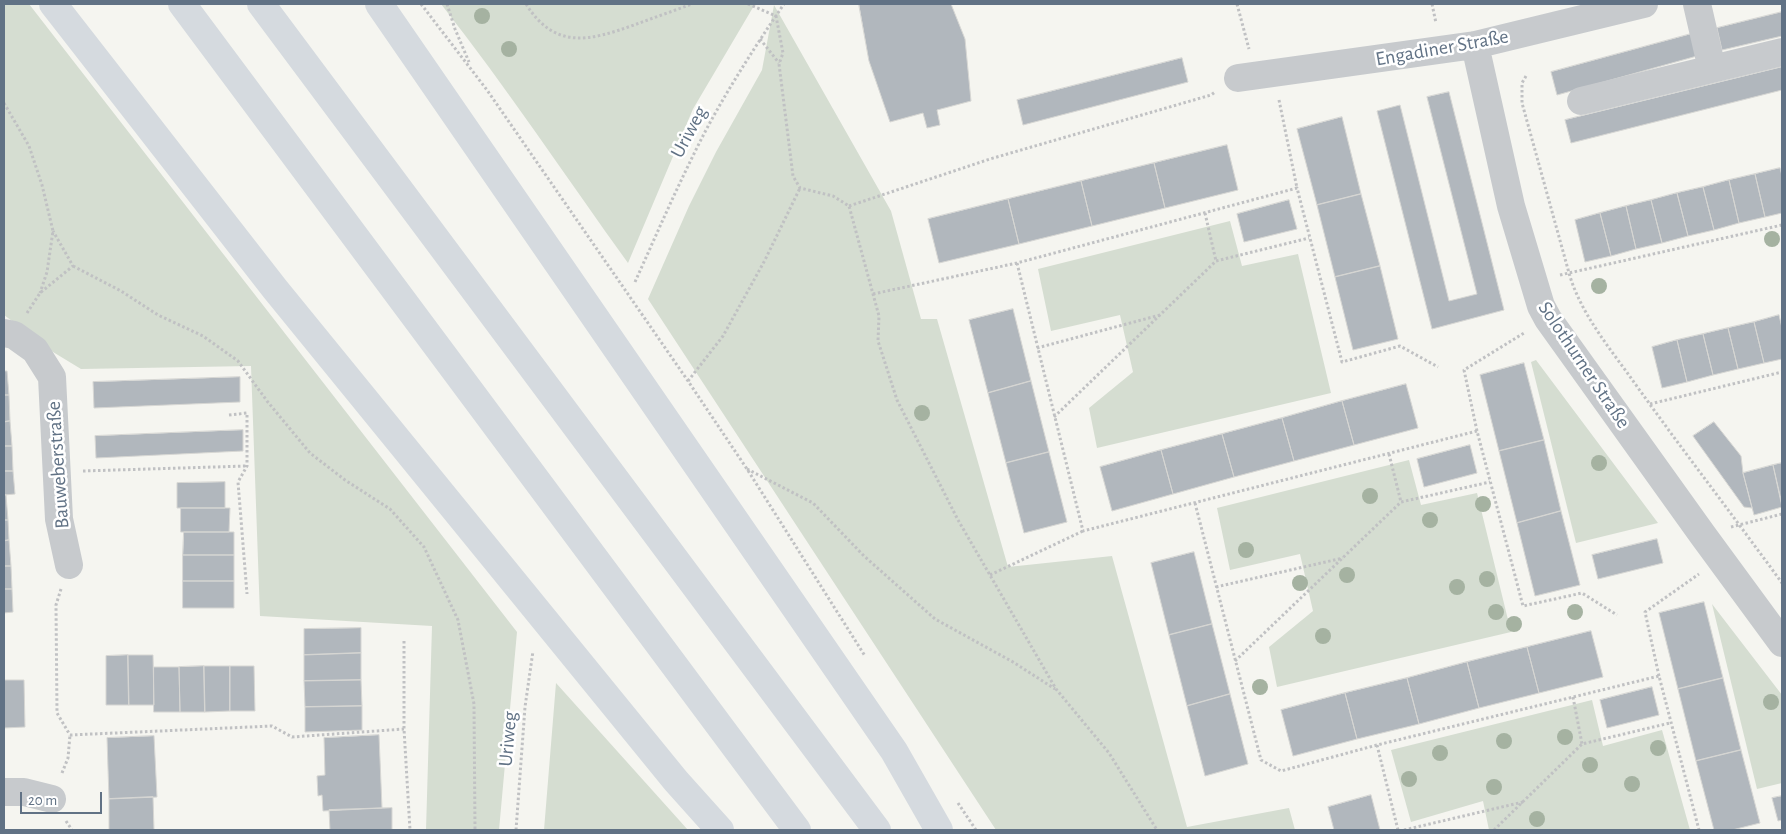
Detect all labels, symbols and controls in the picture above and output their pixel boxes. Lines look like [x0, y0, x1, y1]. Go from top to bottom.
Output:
street label: Engadiner Straße [1374, 24, 1510, 72]
street label: Uriweg [665, 102, 713, 162]
street label: Solothurner Straße [1533, 297, 1635, 433]
street label: Bauweberstraße [42, 400, 74, 530]
street label: Uriweg [494, 710, 522, 768]
scale bar [22, 782, 105, 814]
text: 20 m [28, 793, 57, 808]

